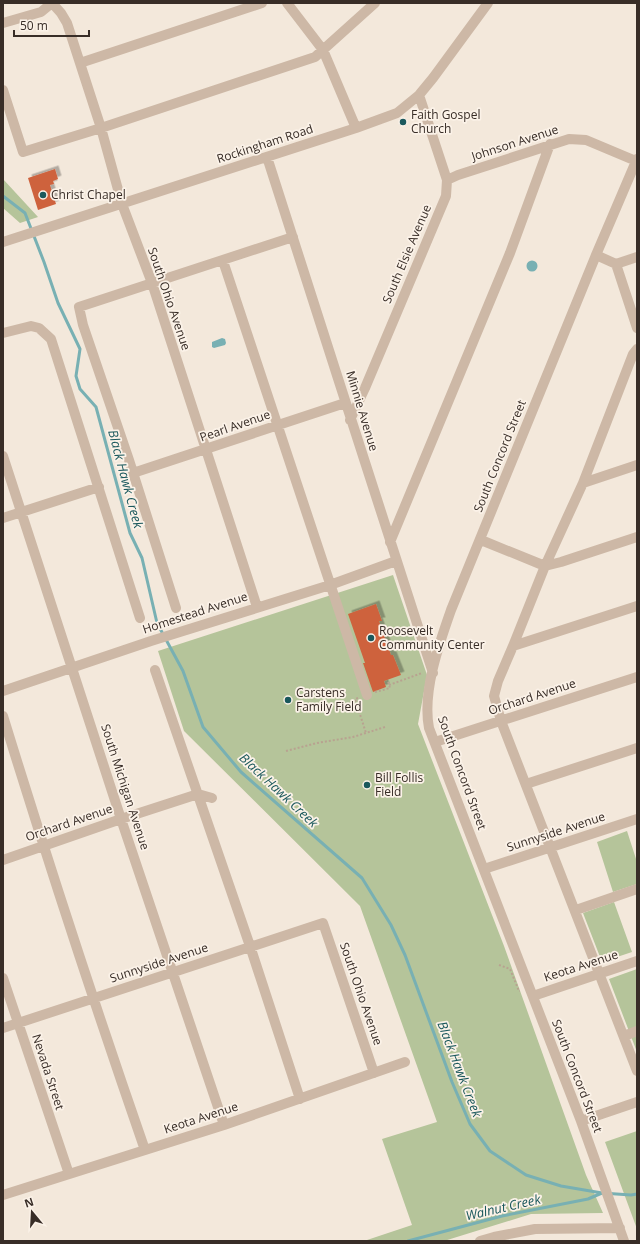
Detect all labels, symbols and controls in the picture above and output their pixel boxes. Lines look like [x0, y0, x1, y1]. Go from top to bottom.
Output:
scale bar [14, 12, 89, 38]
text: 50 m [20, 17, 48, 34]
place label: Faith Gospel Church [411, 106, 480, 137]
marker: Faith Gospel Church [398, 117, 408, 127]
street label: Rockingham Road [214, 120, 315, 167]
street label: Johnson Avenue [468, 120, 561, 165]
place label: Christ Chapel [51, 186, 126, 203]
marker: Christ Chapel [38, 190, 48, 200]
street label: South Elsie Avenue [378, 201, 435, 306]
street label: South Ohio Avenue [144, 245, 195, 353]
street label: Minnie Avenue [342, 369, 383, 453]
street label: South Concord Street [469, 397, 530, 515]
street label: Pearl Avenue [197, 405, 273, 446]
water label: Black Hawk Creek [104, 428, 148, 531]
street label: Homestead Avenue [140, 587, 250, 638]
place label: Roosevelt Community Center [379, 622, 485, 653]
marker: Roosevelt Community Center [366, 633, 376, 643]
street label: Orchard Avenue [486, 674, 578, 719]
place label: Carstens Family Field [296, 684, 362, 715]
marker: Carstens Family Field [283, 695, 293, 705]
street label: South Concord Street [434, 714, 491, 832]
street label: South Michigan Avenue [97, 722, 154, 852]
water label: Black Hawk Creek [236, 749, 323, 832]
place label: Bill Follis Field [375, 769, 423, 800]
marker: Bill Follis Field [362, 780, 372, 790]
street label: Orchard Avenue [23, 800, 115, 845]
street label: Sunnyside Avenue [505, 808, 607, 855]
street label: Sunnyside Avenue [108, 939, 210, 986]
street label: South Ohio Avenue [336, 940, 387, 1048]
street label: Keota Avenue [542, 945, 620, 986]
street label: South Concord Street [548, 1017, 607, 1135]
water label: Black Hawk Creek [433, 1018, 487, 1120]
street label: Nevada Street [28, 1032, 69, 1112]
street label: Keota Avenue [162, 1097, 240, 1138]
water label: Walnut Creek [464, 1189, 543, 1224]
north arrow [12, 1192, 52, 1232]
text: N [22, 1193, 35, 1211]

